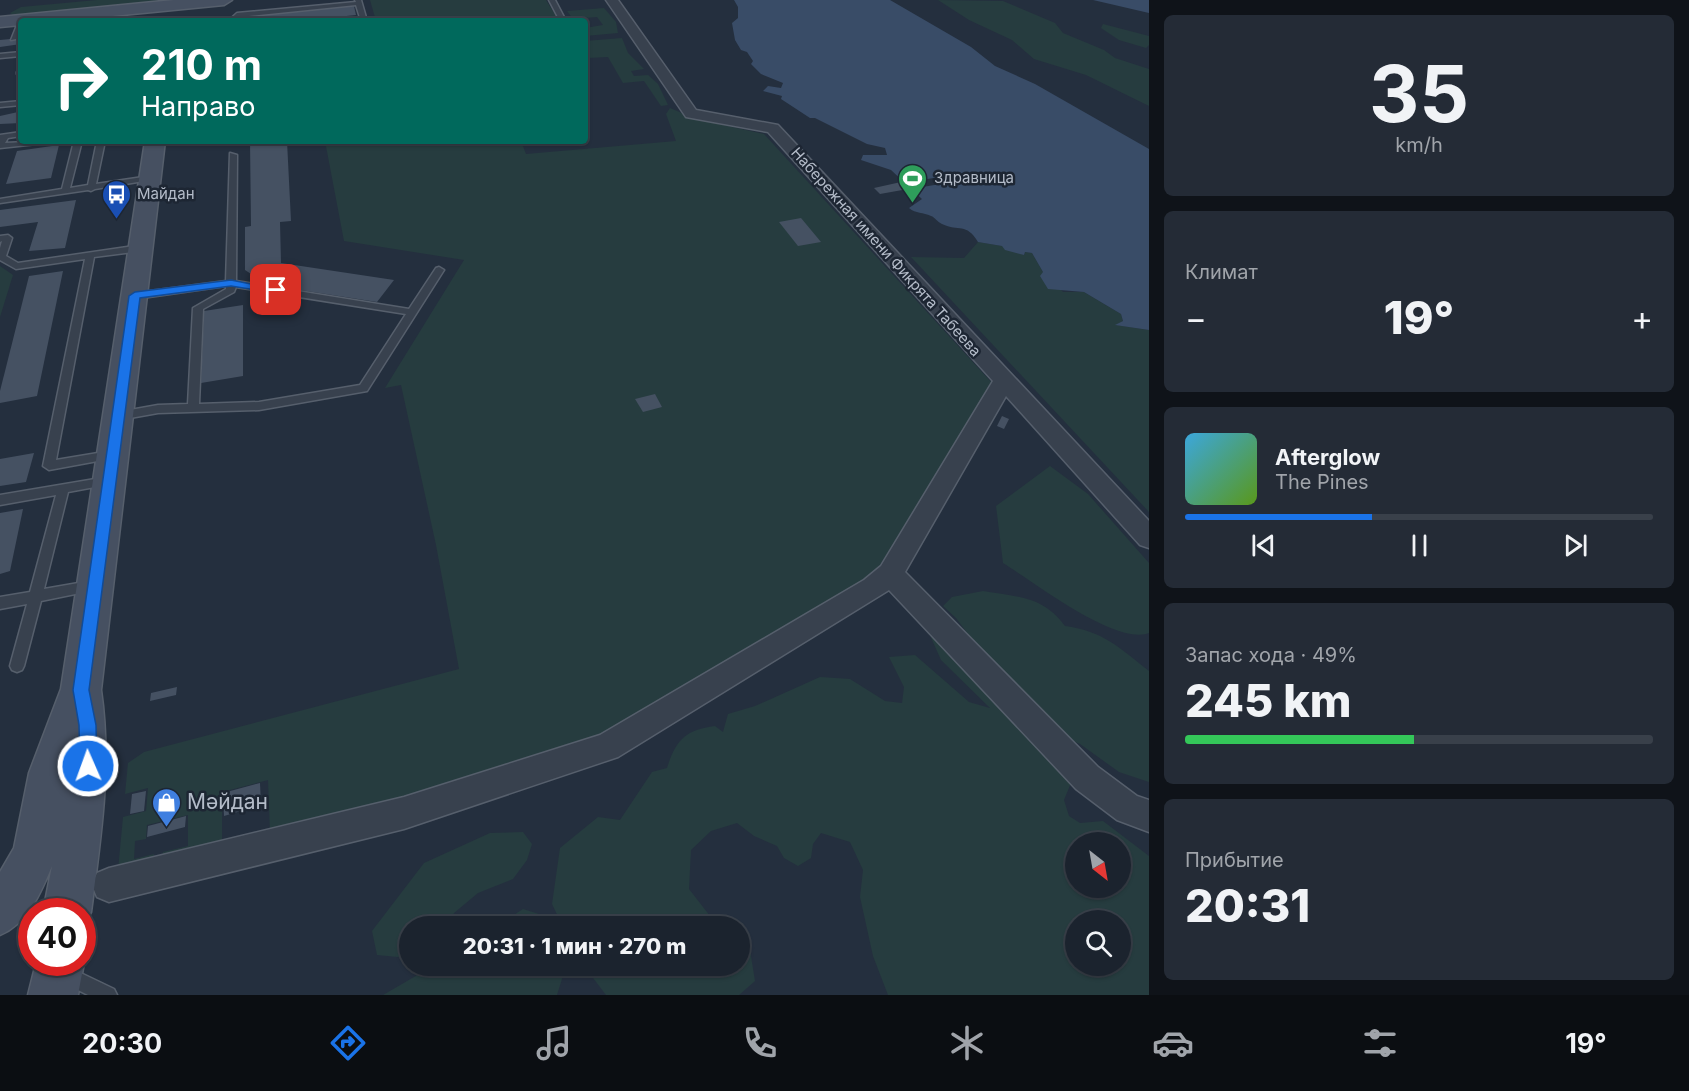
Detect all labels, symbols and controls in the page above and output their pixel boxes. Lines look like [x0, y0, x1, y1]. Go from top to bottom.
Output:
text: 210 m [141, 39, 262, 90]
icon: right [42, 42, 120, 120]
text: 35 [1369, 46, 1469, 141]
text: Направо [141, 90, 256, 123]
text: km/h [1395, 133, 1443, 157]
street label: Набережная имени Фикрята Табеева [787, 143, 985, 360]
sports icon: Здравница [897, 162, 929, 204]
place label: Здравница [934, 168, 1014, 187]
bus stop icon: Майдан [100, 178, 132, 220]
place label: Майдан [137, 184, 195, 203]
text: Климат [1185, 260, 1258, 284]
pin [250, 264, 301, 315]
icon: arrive [259, 273, 292, 306]
text: 19° [1384, 290, 1454, 345]
text: − [1185, 298, 1207, 338]
text: + [1631, 298, 1653, 338]
text: Afterglow [1275, 444, 1380, 470]
text: The Pines [1275, 470, 1369, 494]
icon: previous [1247, 529, 1280, 562]
icon: pause [1403, 529, 1436, 562]
icon: next [1559, 529, 1592, 562]
text: Запас хода · 49% [1185, 643, 1357, 667]
text: 245 km [1185, 673, 1352, 728]
position arrow [56, 734, 120, 798]
shop icon: Мәйдан [150, 786, 182, 828]
place label: Мәйдан [187, 789, 268, 814]
north arrow [1065, 832, 1131, 898]
map controls [1065, 832, 1131, 976]
text: Прибытие [1185, 848, 1284, 872]
text: 20:31 [1185, 878, 1310, 933]
speed limit sign: 40 [18, 898, 96, 976]
button: search [1065, 910, 1131, 976]
text: 20:31 · 1 мин · 270 m [463, 933, 686, 959]
icon: directions [327, 1022, 369, 1064]
icon: music [533, 1022, 575, 1064]
icon: phone [739, 1022, 781, 1064]
icon: climate [946, 1022, 988, 1064]
icon: car [1152, 1022, 1194, 1064]
icon: filters [1359, 1022, 1401, 1064]
text: 20:30 [82, 1027, 162, 1060]
text: 19° [1565, 1027, 1607, 1060]

